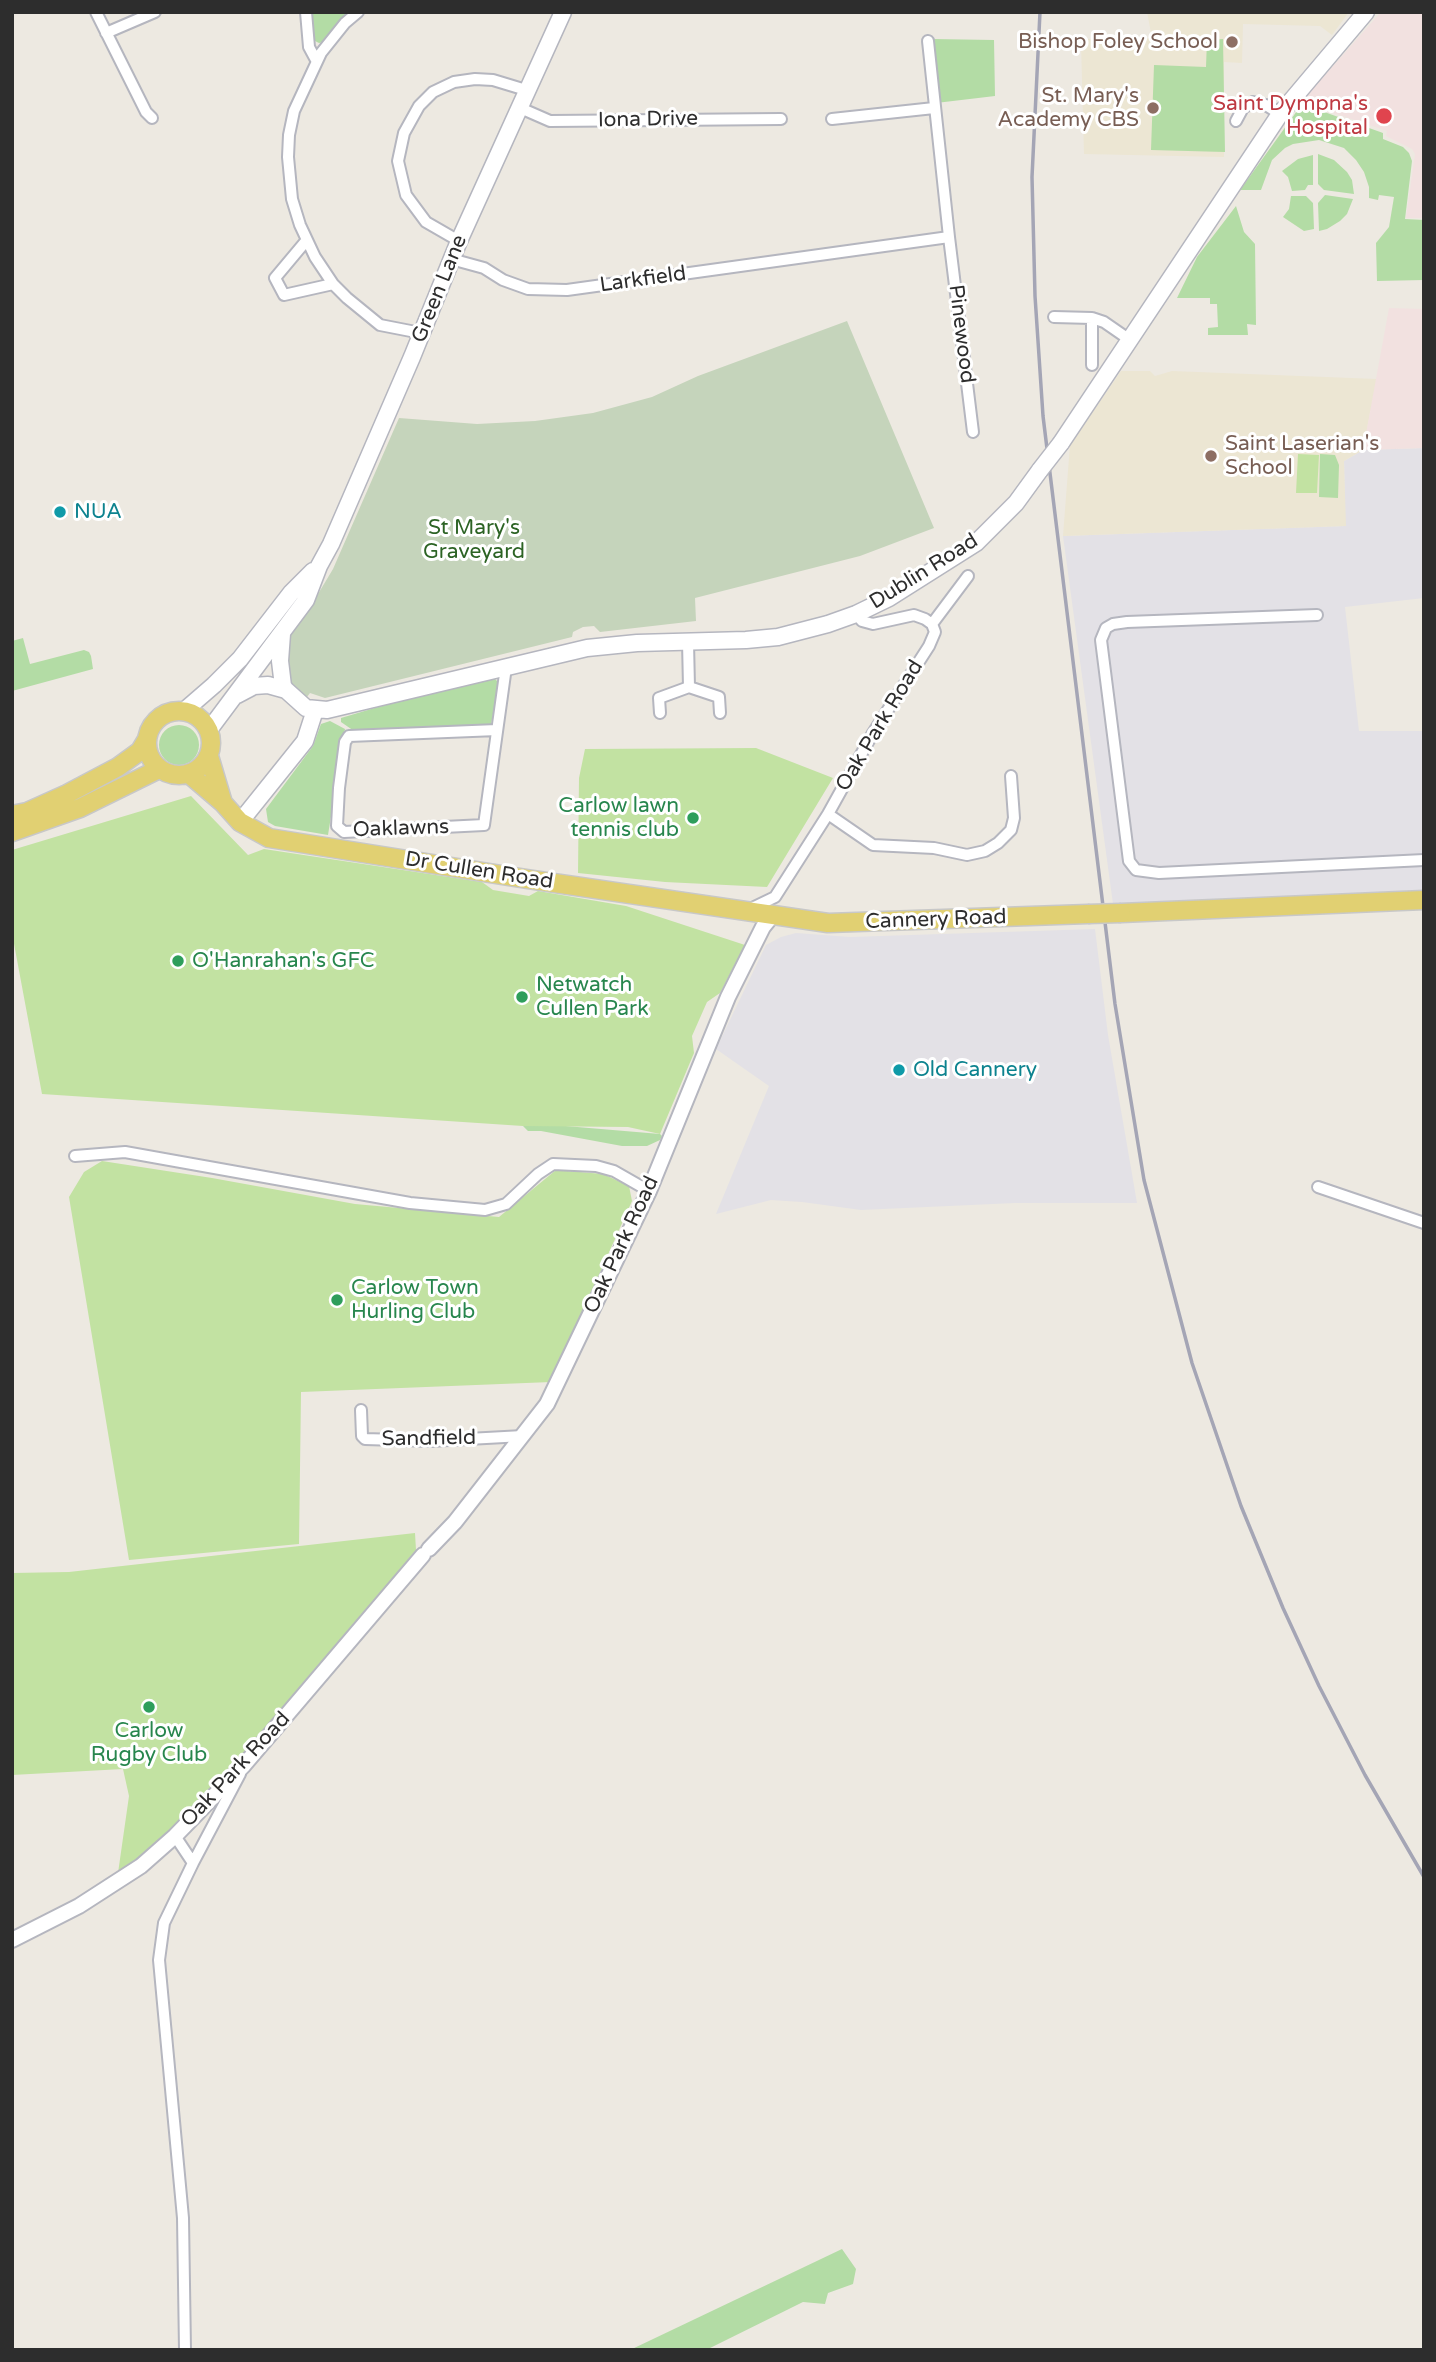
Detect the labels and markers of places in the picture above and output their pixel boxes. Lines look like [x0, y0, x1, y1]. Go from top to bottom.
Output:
place label: Bishop Foley School [1018, 29, 1218, 55]
marker: Bishop Foley School [1224, 34, 1240, 50]
place label: St. Mary's Academy CBS [998, 83, 1139, 133]
place label: Saint Dympna's Hospital [1213, 91, 1368, 141]
marker: St. Mary's Academy CBS [1145, 100, 1161, 116]
marker: Saint Dympna's Hospital [1374, 106, 1394, 126]
place label: Saint Laserian's School [1225, 431, 1379, 481]
marker: Saint Laserian's School [1203, 448, 1219, 464]
place label: NUA [74, 499, 122, 525]
marker: NUA [52, 504, 68, 520]
place label: Carlow lawn tennis club [558, 793, 679, 843]
marker: Carlow lawn tennis club [685, 810, 701, 826]
place label: O'Hanrahan's GFC [192, 948, 374, 974]
marker: O'Hanrahan's GFC [170, 953, 186, 969]
place label: Netwatch Cullen Park [536, 972, 649, 1022]
marker: Netwatch Cullen Park [514, 989, 530, 1005]
place label: Old Cannery [913, 1057, 1037, 1083]
marker: Old Cannery [891, 1062, 907, 1078]
place label: Carlow Town Hurling Club [351, 1275, 479, 1325]
marker: Carlow Town Hurling Club [329, 1292, 345, 1308]
marker: Carlow Rugby Club [141, 1699, 157, 1715]
place label: Carlow Rugby Club [91, 1718, 207, 1768]

